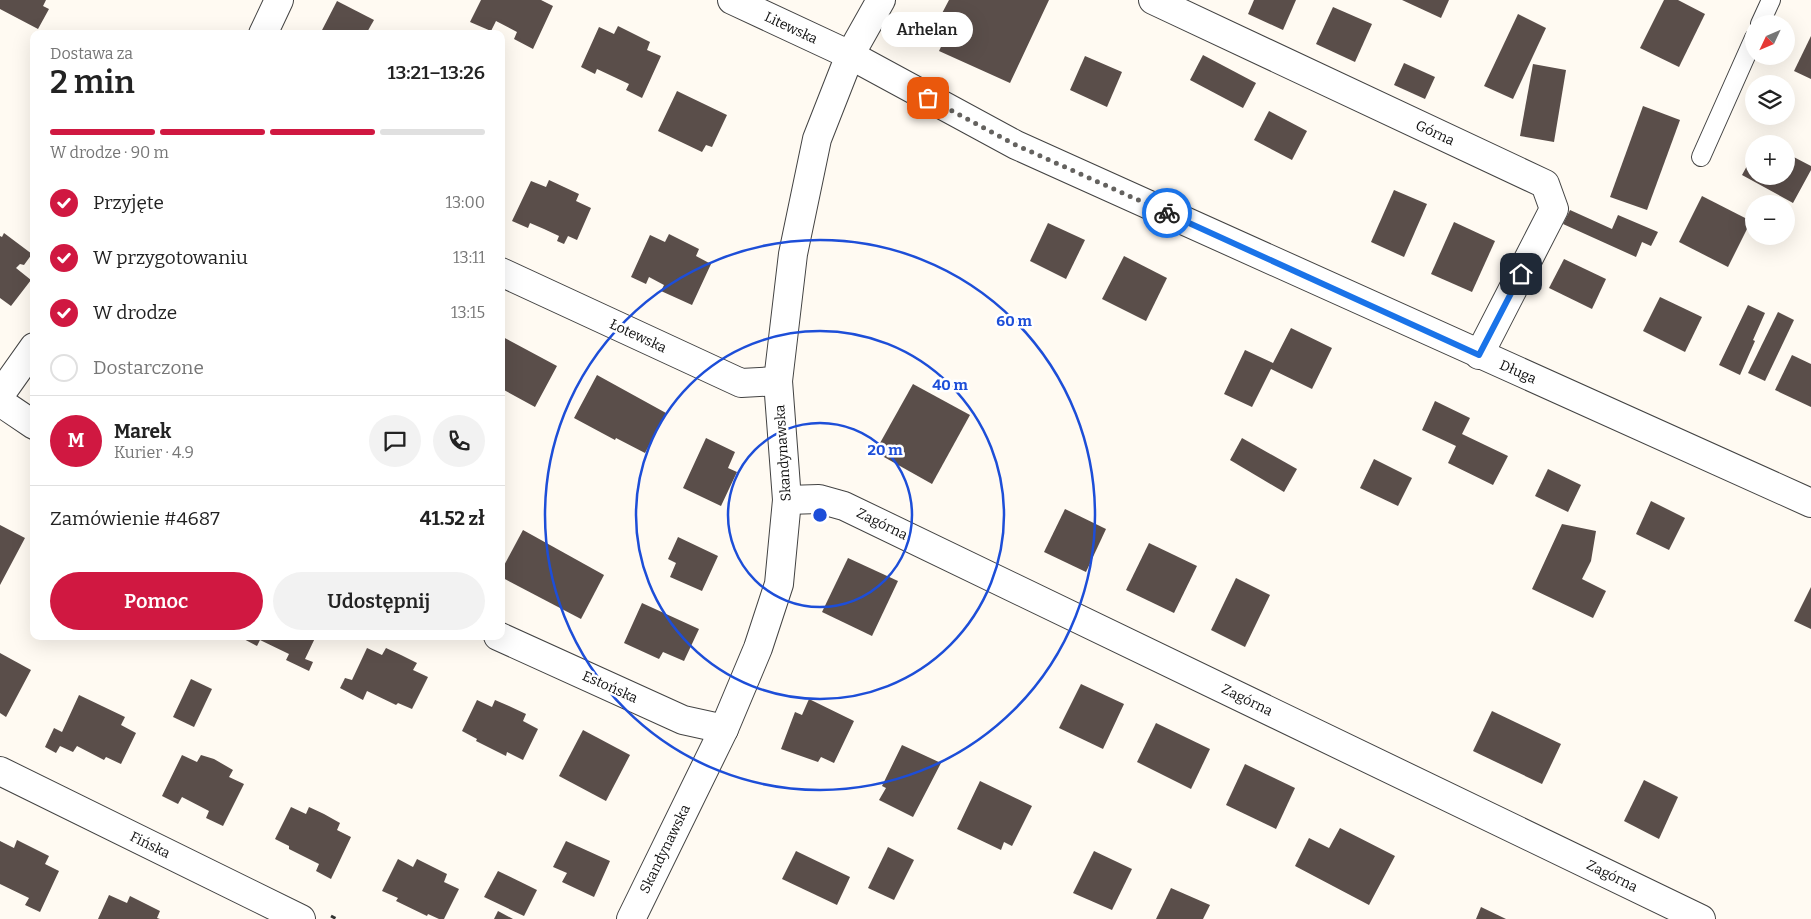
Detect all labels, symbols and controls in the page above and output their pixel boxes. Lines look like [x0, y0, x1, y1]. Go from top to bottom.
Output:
street label: Litewska [762, 8, 821, 48]
callout: Arhelan [882, 13, 974, 48]
north arrow [1745, 15, 1795, 65]
map controls [1745, 15, 1795, 245]
text: Arhelan [897, 20, 957, 39]
text: Dostawa za [50, 44, 133, 63]
text: 13:21–13:26 [387, 61, 485, 84]
text: 2 min [50, 63, 135, 101]
button: layers [1745, 75, 1795, 125]
pin [907, 77, 949, 119]
icon: bag [914, 84, 942, 112]
street label: Górna [1413, 117, 1457, 149]
button: + [1745, 135, 1795, 185]
text: W drodze · 90 m [50, 143, 169, 162]
courier [1142, 188, 1192, 238]
icon: check [50, 189, 78, 217]
text: Przyjęte [93, 191, 164, 214]
text: 13:00 [445, 193, 485, 212]
button: − [1745, 195, 1795, 245]
icon: bike [1153, 199, 1181, 227]
icon: check [50, 244, 78, 272]
text: W przygotowaniu [93, 246, 248, 269]
text: 13:11 [453, 248, 485, 267]
pin [1500, 253, 1542, 295]
icon: home [1507, 260, 1535, 288]
icon: check [50, 299, 78, 327]
text: W drodze [93, 301, 177, 324]
text: 13:15 [451, 303, 485, 322]
text: 60 m [996, 312, 1032, 330]
street label: Łotewska [607, 315, 669, 357]
text: Dostarczone [93, 356, 204, 379]
street label: Długa [1497, 356, 1539, 388]
text: 40 m [932, 376, 969, 394]
street label: Skandynawska [771, 404, 795, 502]
button: chat [369, 415, 421, 467]
button: phone [433, 415, 485, 467]
text: Marek [114, 420, 171, 443]
text: M [68, 429, 84, 452]
text: 20 m [868, 441, 903, 459]
text: Kurier · 4.9 [114, 443, 194, 462]
street label: Zagórna [854, 504, 911, 544]
centre of rings [811, 506, 829, 524]
text: Zamówienie #4687 [50, 507, 220, 530]
text: 41.52 zł [420, 507, 485, 530]
button: Pomoc [50, 572, 263, 630]
button: Udostępnij [273, 572, 485, 630]
street label: Estońska [580, 667, 641, 707]
street label: Zagórna [1219, 680, 1276, 720]
street label: Skandynawska [636, 801, 694, 896]
street label: Fińska [127, 828, 173, 862]
street label: Zagórna [1584, 856, 1641, 896]

